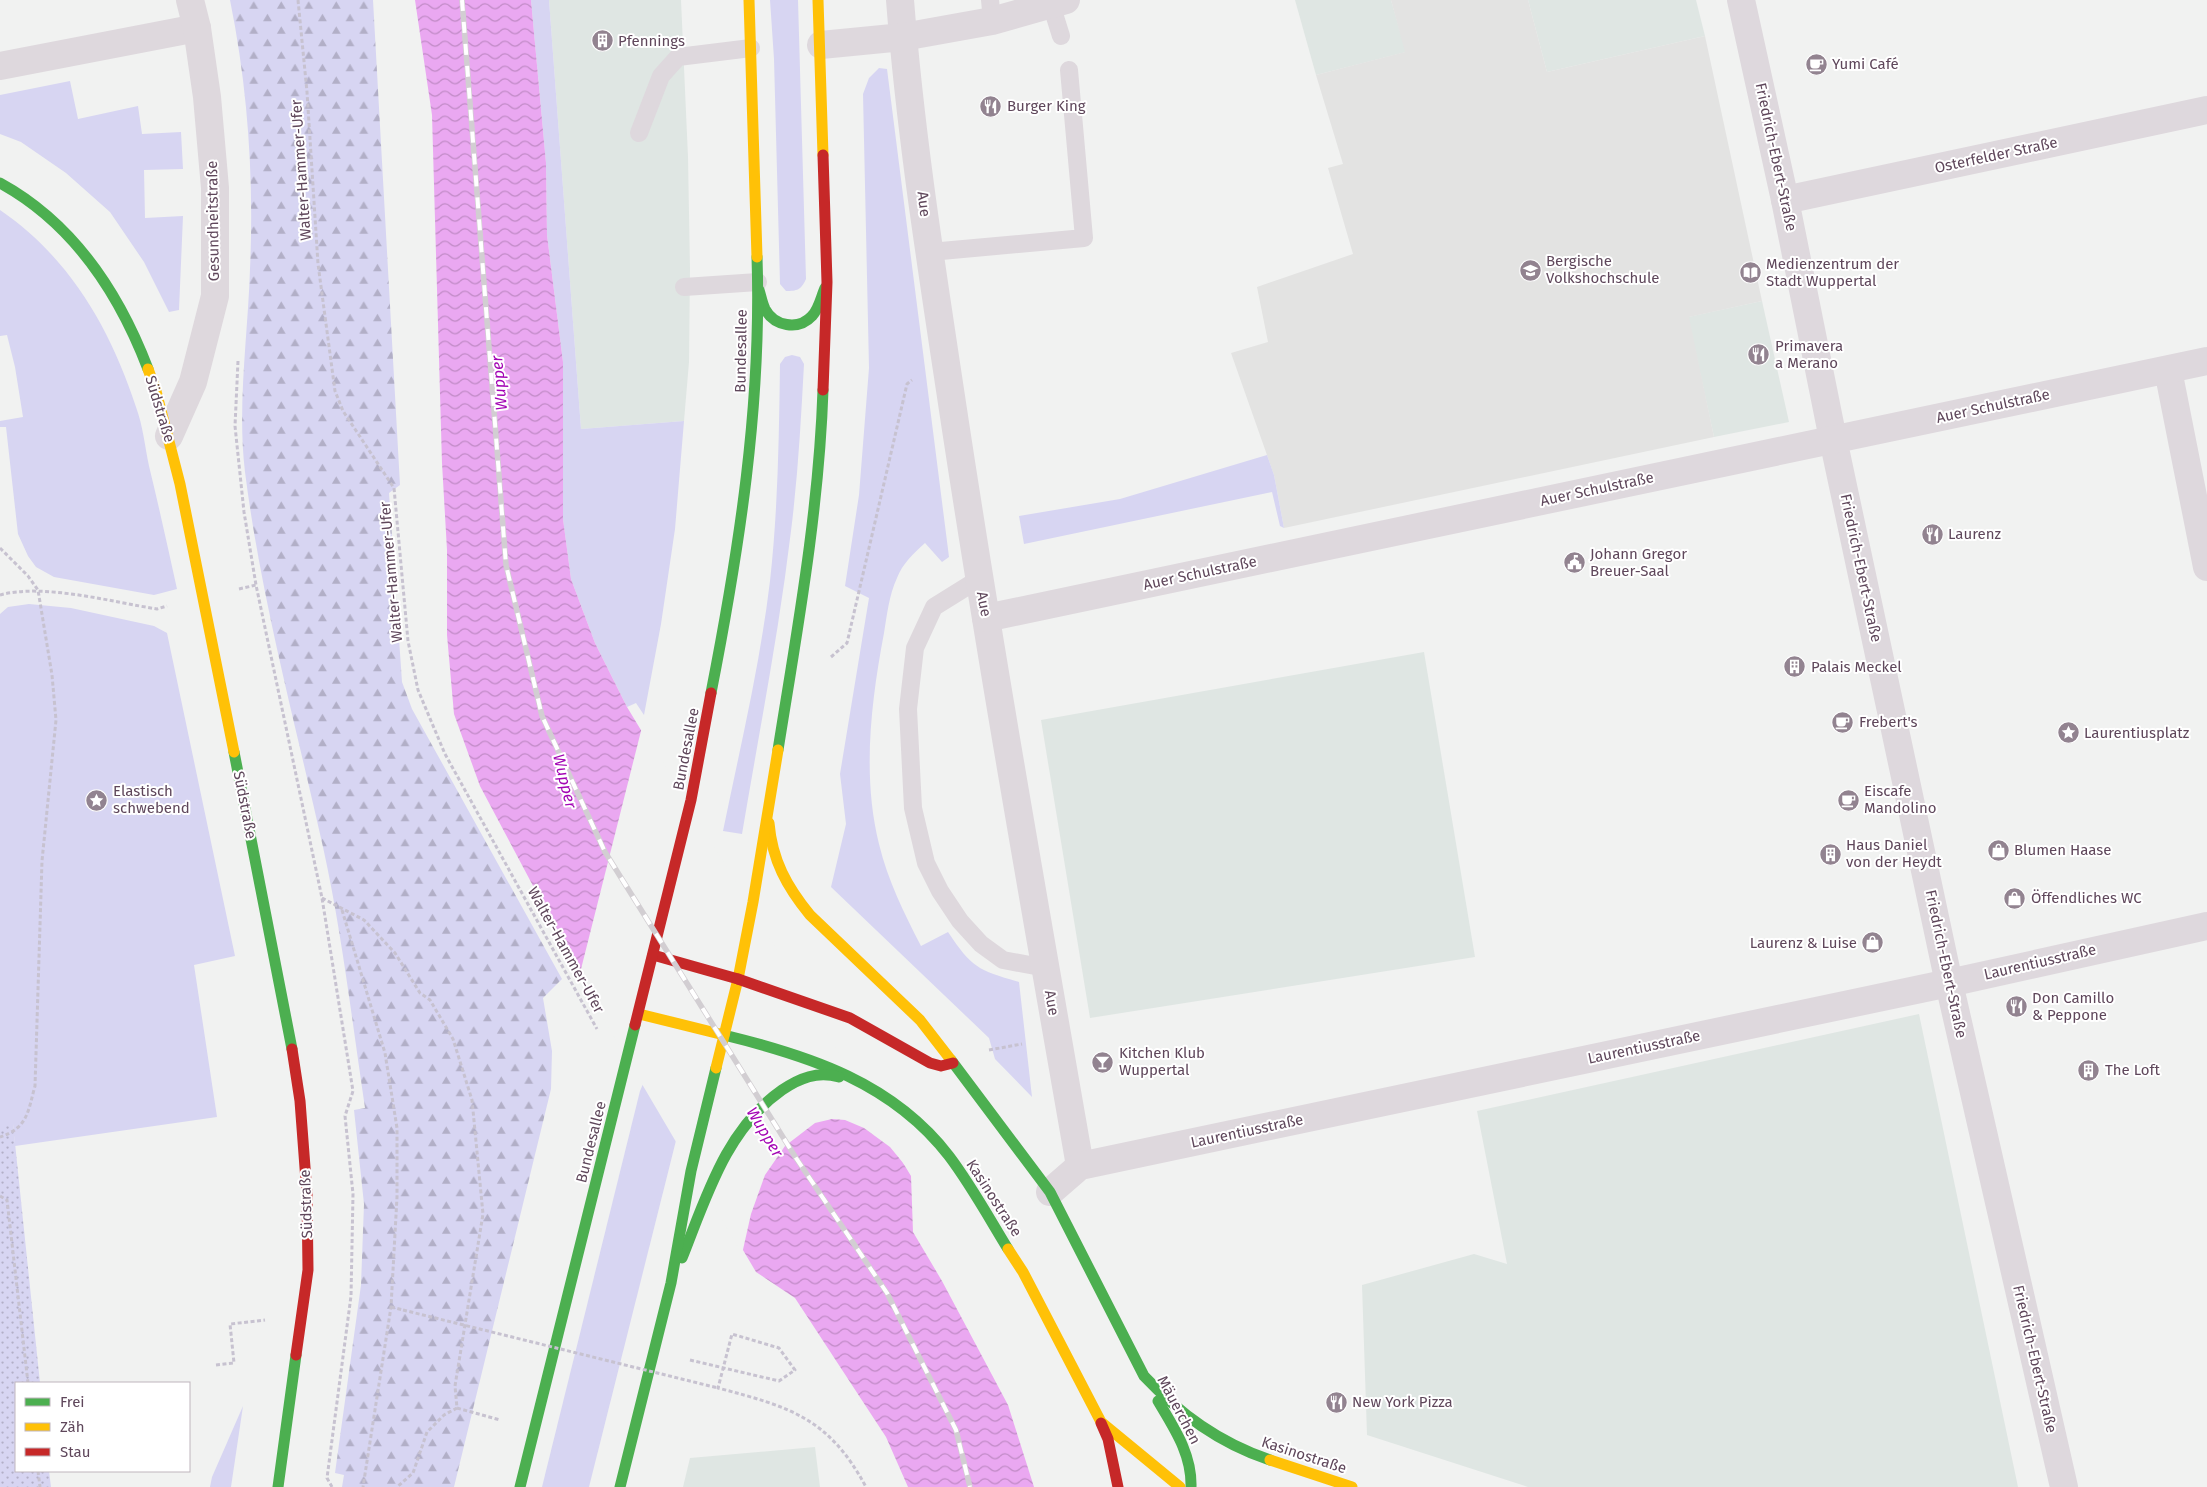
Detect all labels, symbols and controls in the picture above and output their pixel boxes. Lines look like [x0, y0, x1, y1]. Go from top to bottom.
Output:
building icon: Pfennings [590, 29, 614, 53]
place label: Pfennings [618, 32, 685, 50]
cafe icon: Yumi Café [1804, 52, 1828, 76]
place label: Yumi Café [1832, 55, 1899, 73]
street label: Friedrich-Ebert-Straße [1751, 81, 1801, 233]
restaurant icon: Burger King [979, 94, 1003, 118]
place label: Burger King [1007, 97, 1086, 115]
street label: Walter-Hammer-Ufer [287, 99, 315, 241]
street label: Osterfelder Straße [1933, 133, 2059, 177]
street label: Gesundheitstraße [203, 161, 223, 281]
street label: Aue [914, 190, 934, 218]
place label: Bergische Volkshochschule [1546, 252, 1659, 287]
place label: Medienzentrum der Stadt Wuppertal [1766, 255, 1899, 290]
school or university icon: Bergische Volkshochschule [1518, 258, 1542, 282]
library icon: Medienzentrum der Stadt Wuppertal [1738, 261, 1762, 285]
street label: Bundesallee [731, 309, 751, 393]
place label: Primavera a Merano [1775, 337, 1843, 372]
restaurant icon: Primavera a Merano [1747, 343, 1771, 367]
water label: Wupper [487, 354, 511, 411]
street label: Südstraße [141, 373, 179, 445]
street label: Auer Schulstraße [1935, 385, 2051, 427]
street label: Auer Schulstraße [1539, 468, 1655, 510]
street label: Friedrich-Ebert-Straße [1836, 492, 1886, 644]
street label: Walter-Hammer-Ufer [376, 501, 406, 643]
restaurant icon: Laurenz [1920, 522, 1944, 546]
place label: Laurenz [1948, 525, 2002, 543]
place label: Johann Gregor Breuer-Saal [1590, 545, 1687, 580]
public building icon: Johann Gregor Breuer-Saal [1562, 551, 1586, 575]
street label: Auer Schulstraße [1142, 552, 1258, 594]
street label: Aue [973, 590, 995, 618]
building icon: Palais Meckel [1783, 655, 1807, 679]
place label: Palais Meckel [1811, 658, 1902, 676]
street label: Bundesallee [669, 706, 703, 792]
cafe icon: Frebert's [1831, 710, 1855, 734]
place label: Frebert's [1859, 713, 1918, 731]
place icon: Laurentiusplatz [2056, 721, 2080, 745]
place label: Laurentiusplatz [2084, 724, 2190, 742]
water label: Wupper [549, 752, 581, 811]
street label: Südstraße [230, 770, 260, 840]
place label: Elastisch schwebend [113, 782, 190, 817]
place label: Eiscafe Mandolino [1864, 782, 1937, 817]
place icon: Elastisch schwebend [85, 788, 109, 812]
cafe icon: Eiscafe Mandolino [1836, 788, 1860, 812]
place label: Haus Daniel von der Heydt [1846, 836, 1942, 871]
shop icon: Blumen Haase [1986, 838, 2010, 862]
place label: Blumen Haase [2014, 841, 2112, 859]
building icon: Haus Daniel von der Heydt [1818, 842, 1842, 866]
street label: Walter-Hammer-Ufer [524, 884, 608, 1016]
shop icon: Öffendliches WC [2003, 886, 2027, 910]
street label: Friedrich-Ebert-Straße [1921, 888, 1971, 1040]
place label: Öffendliches WC [2031, 889, 2142, 907]
shop icon: Laurenz & Luise [1861, 931, 1885, 955]
place label: Laurenz & Luise [1750, 934, 1857, 952]
street label: Laurentiusstraße [1982, 940, 2098, 984]
street label: Aue [1041, 989, 1063, 1017]
place label: Don Camillo & Peppone [2032, 989, 2114, 1024]
restaurant icon: Don Camillo & Peppone [2004, 995, 2028, 1019]
street label: Laurentiusstraße [1586, 1026, 1702, 1068]
place label: Kitchen Klub Wuppertal [1119, 1044, 1205, 1079]
bar icon: Kitchen Klub Wuppertal [1091, 1050, 1115, 1074]
building icon: The Loft [2077, 1058, 2101, 1082]
place label: The Loft [2105, 1061, 2161, 1079]
street label: Bundesallee [572, 1099, 610, 1185]
water label: Wupper [743, 1104, 788, 1161]
street label: Laurentiusstraße [1189, 1110, 1305, 1152]
street label: Kasinostraße [962, 1156, 1026, 1240]
street label: Südstraße [296, 1169, 316, 1239]
street label: Friedrich-Ebert-Straße [2009, 1283, 2061, 1435]
street label: Mäuerchen [1153, 1373, 1205, 1447]
legend [15, 1382, 190, 1472]
restaurant icon: New York Pizza [1324, 1390, 1348, 1414]
text: Frei [60, 1393, 85, 1411]
place label: New York Pizza [1352, 1393, 1453, 1411]
text: Zäh [60, 1418, 85, 1436]
street label: Kasinostraße [1259, 1433, 1349, 1477]
text: Stau [60, 1443, 90, 1461]

